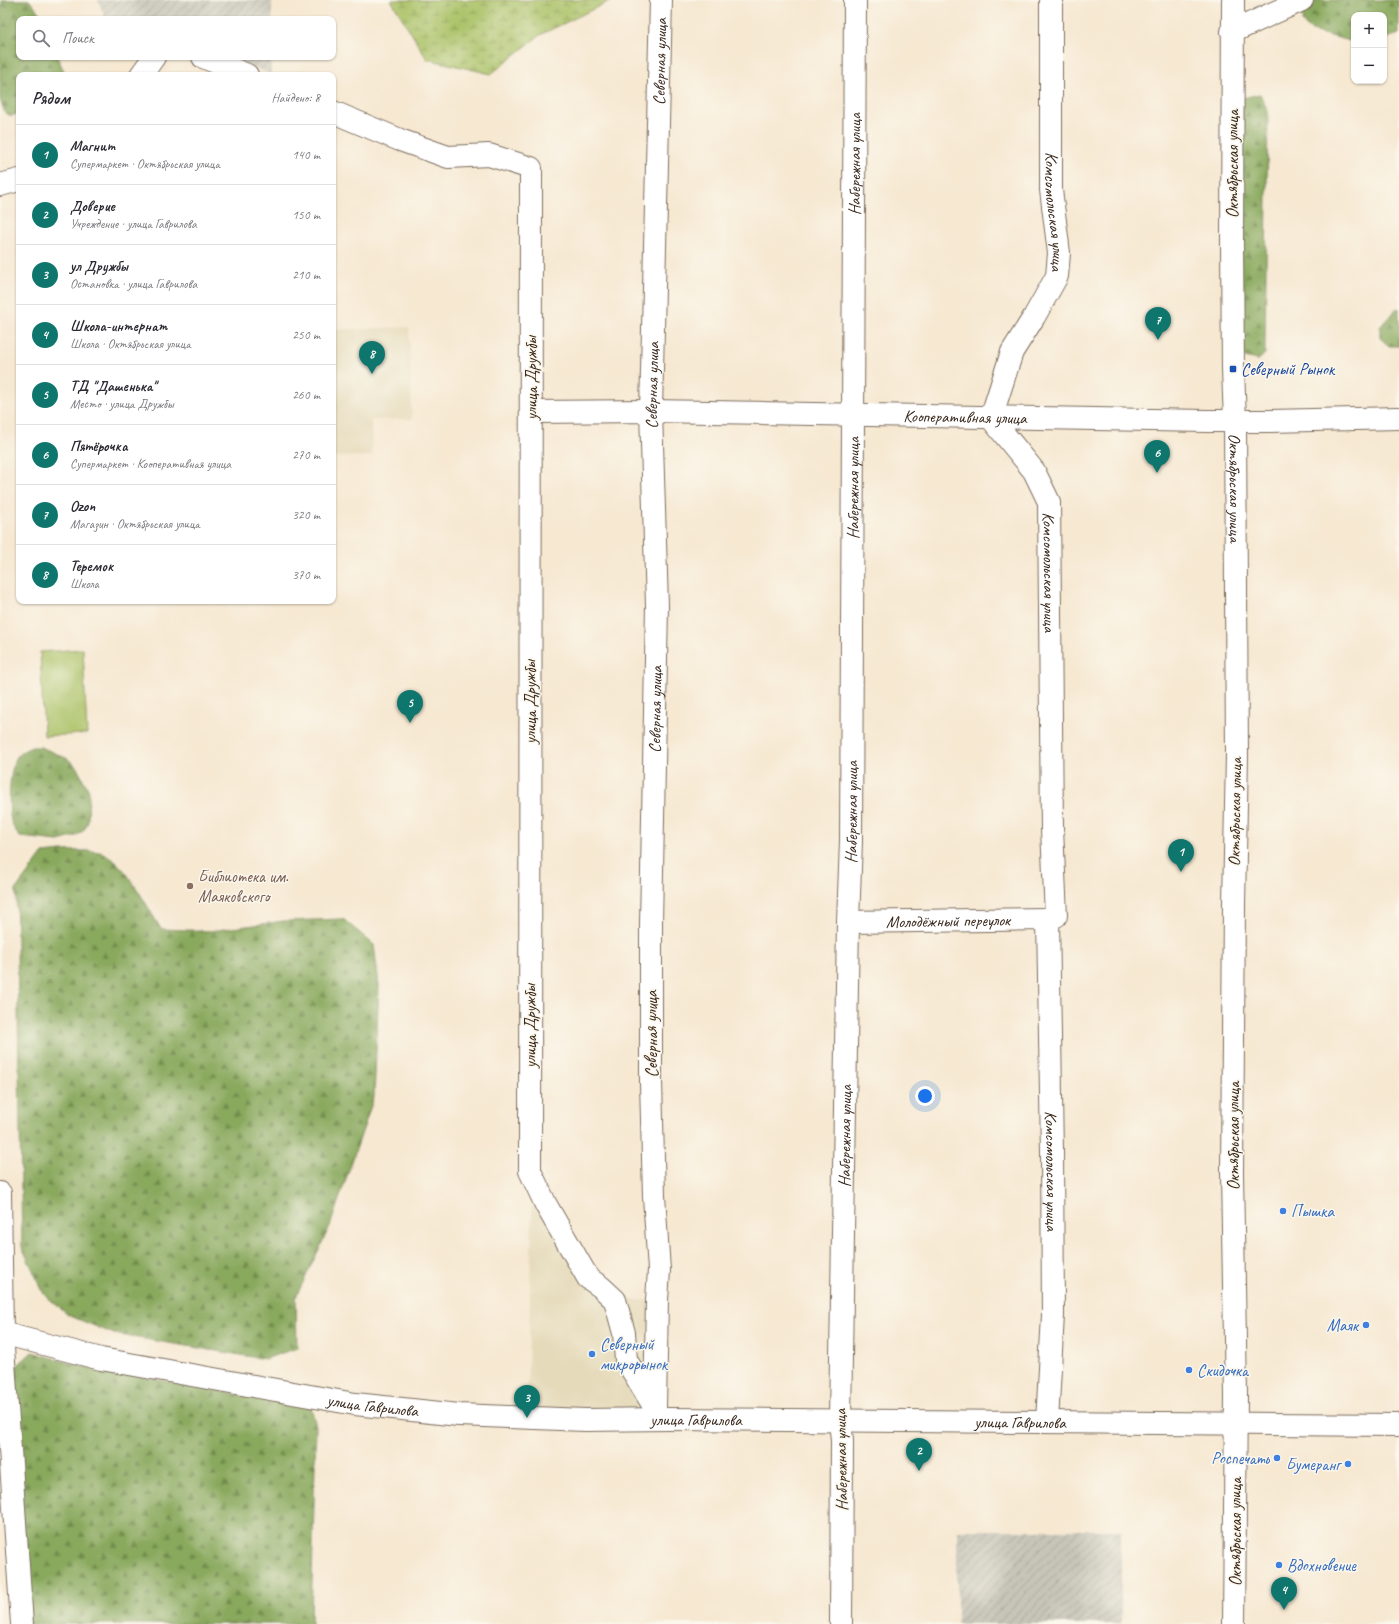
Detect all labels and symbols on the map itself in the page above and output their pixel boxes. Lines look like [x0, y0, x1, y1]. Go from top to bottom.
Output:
street label: Северная улица [648, 16, 671, 105]
street label: Октябрьская улица [1222, 108, 1243, 218]
street label: Набережная улица [843, 112, 865, 215]
street label: Комсомольская улица [1040, 152, 1070, 273]
pin: 7 [1145, 307, 1171, 340]
street label: улица Дружбы [521, 334, 542, 421]
street label: Северная улица [640, 340, 663, 429]
pin: 8 [359, 341, 385, 374]
place label: Северный Рынок [1241, 359, 1336, 380]
marker: Северный Рынок [1228, 364, 1238, 374]
street label: Кооперативная улица [903, 405, 1028, 428]
street label: Октябрьская улица [1225, 434, 1246, 544]
street label: Набережная улица [842, 436, 863, 539]
pin: 6 [1144, 440, 1170, 473]
street label: Комсомольская улица [1039, 512, 1061, 633]
street label: улица Дружбы [520, 658, 541, 745]
street label: Северная улица [644, 664, 666, 753]
pin: 5 [397, 690, 423, 723]
street label: Октябрьская улица [1224, 755, 1246, 866]
street label: Набережная улица [840, 760, 862, 864]
pin: 1 [1168, 839, 1194, 872]
place label: Библиотека им. Маяковского [198, 866, 289, 907]
marker: Библиотека им. Маяковского [185, 881, 195, 891]
street label: Молодёжный переулок [886, 909, 1012, 932]
street label: улица Дружбы [520, 982, 541, 1069]
street label: Северная улица [641, 989, 662, 1077]
street label: Октябрьская улица [1223, 1080, 1244, 1190]
street label: Набережная улица [833, 1084, 856, 1187]
your location [915, 1086, 935, 1106]
street label: Комсомольская улица [1041, 1111, 1063, 1232]
place label: Пышка [1291, 1201, 1335, 1222]
marker: Пышка [1278, 1206, 1288, 1216]
place label: Маяк [1327, 1315, 1360, 1336]
marker: Маяк [1361, 1320, 1371, 1330]
place label: Северный микрорынок [600, 1334, 669, 1375]
marker: Северный микрорынок [587, 1349, 597, 1359]
place label: Скидочка [1197, 1360, 1250, 1381]
marker: Скидочка [1184, 1365, 1194, 1375]
pin: 3 [514, 1385, 540, 1418]
street label: улица Гаврилова [325, 1389, 421, 1421]
street label: улица Гаврилова [649, 1408, 743, 1430]
street label: Набережная улица [830, 1408, 852, 1511]
street label: улица Гаврилова [973, 1411, 1067, 1433]
pin: 2 [906, 1438, 932, 1471]
place label: Роспечать [1211, 1448, 1270, 1469]
marker: Роспечать [1272, 1453, 1282, 1463]
place label: Бумеранг [1286, 1454, 1342, 1475]
marker: Бумеранг [1343, 1459, 1353, 1469]
street label: Октябрьская улица [1225, 1476, 1246, 1586]
place label: Вдохновение [1287, 1555, 1357, 1576]
marker: Вдохновение [1274, 1560, 1284, 1570]
pin: 4 [1271, 1577, 1297, 1610]

